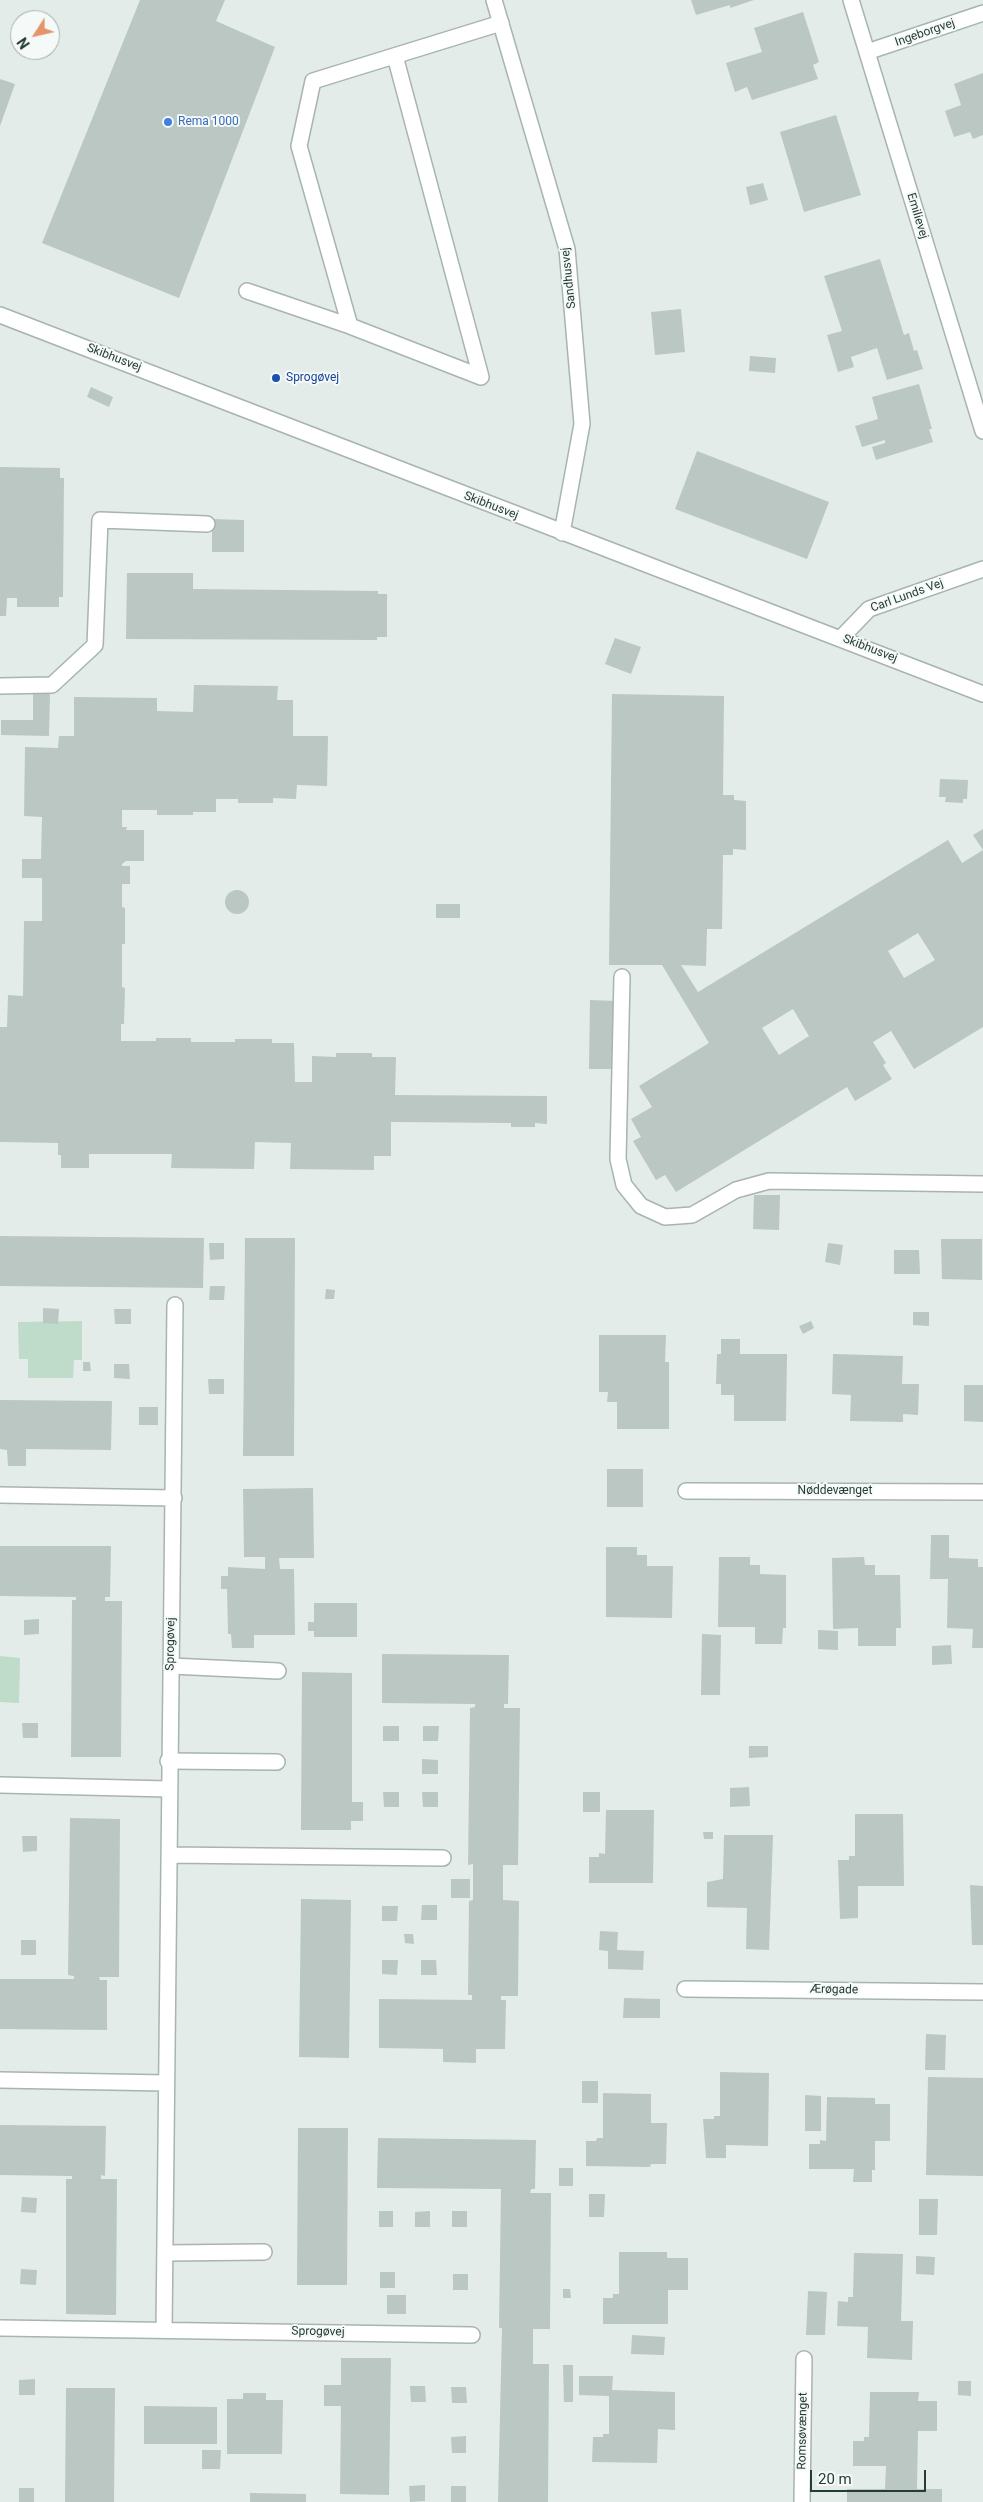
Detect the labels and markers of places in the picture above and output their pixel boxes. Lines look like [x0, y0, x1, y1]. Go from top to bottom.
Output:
place label: Rema 1000 [178, 115, 239, 129]
marker: Rema 1000 [162, 116, 174, 128]
place label: Sprogøvej [286, 371, 339, 385]
marker: Sprogøvej [270, 372, 282, 384]

